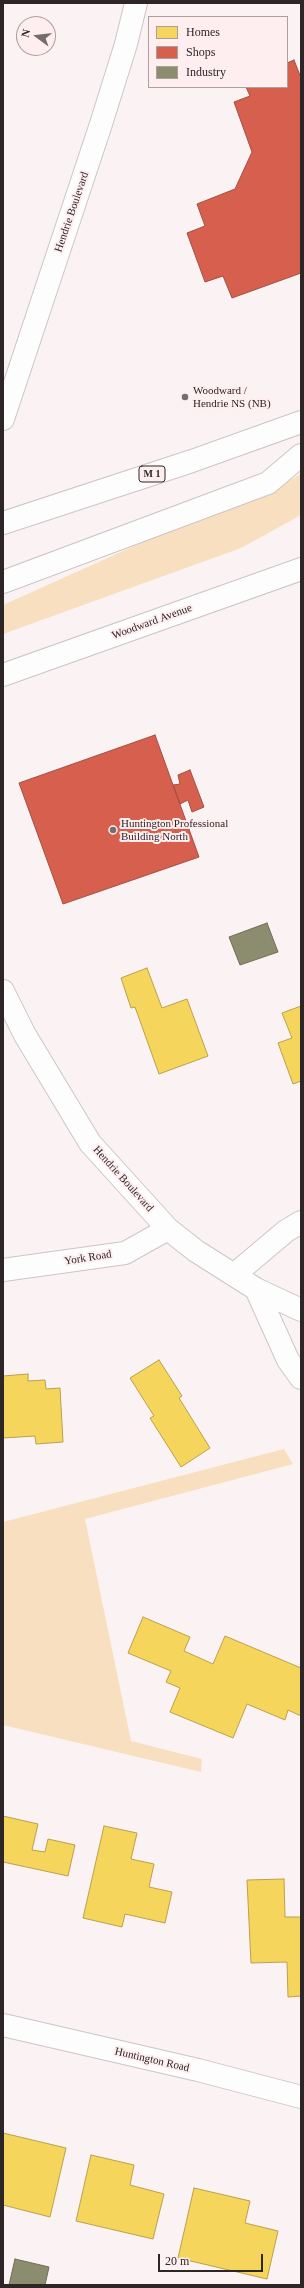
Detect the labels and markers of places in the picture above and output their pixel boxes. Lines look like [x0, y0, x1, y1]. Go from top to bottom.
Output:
place label: Woodward / Hendrie NS (NB) [193, 384, 271, 410]
marker: Woodward / Hendrie NS (NB) [180, 392, 190, 402]
place label: Huntington Professional Building North [121, 817, 228, 843]
marker: Huntington Professional Building North [108, 825, 118, 835]

